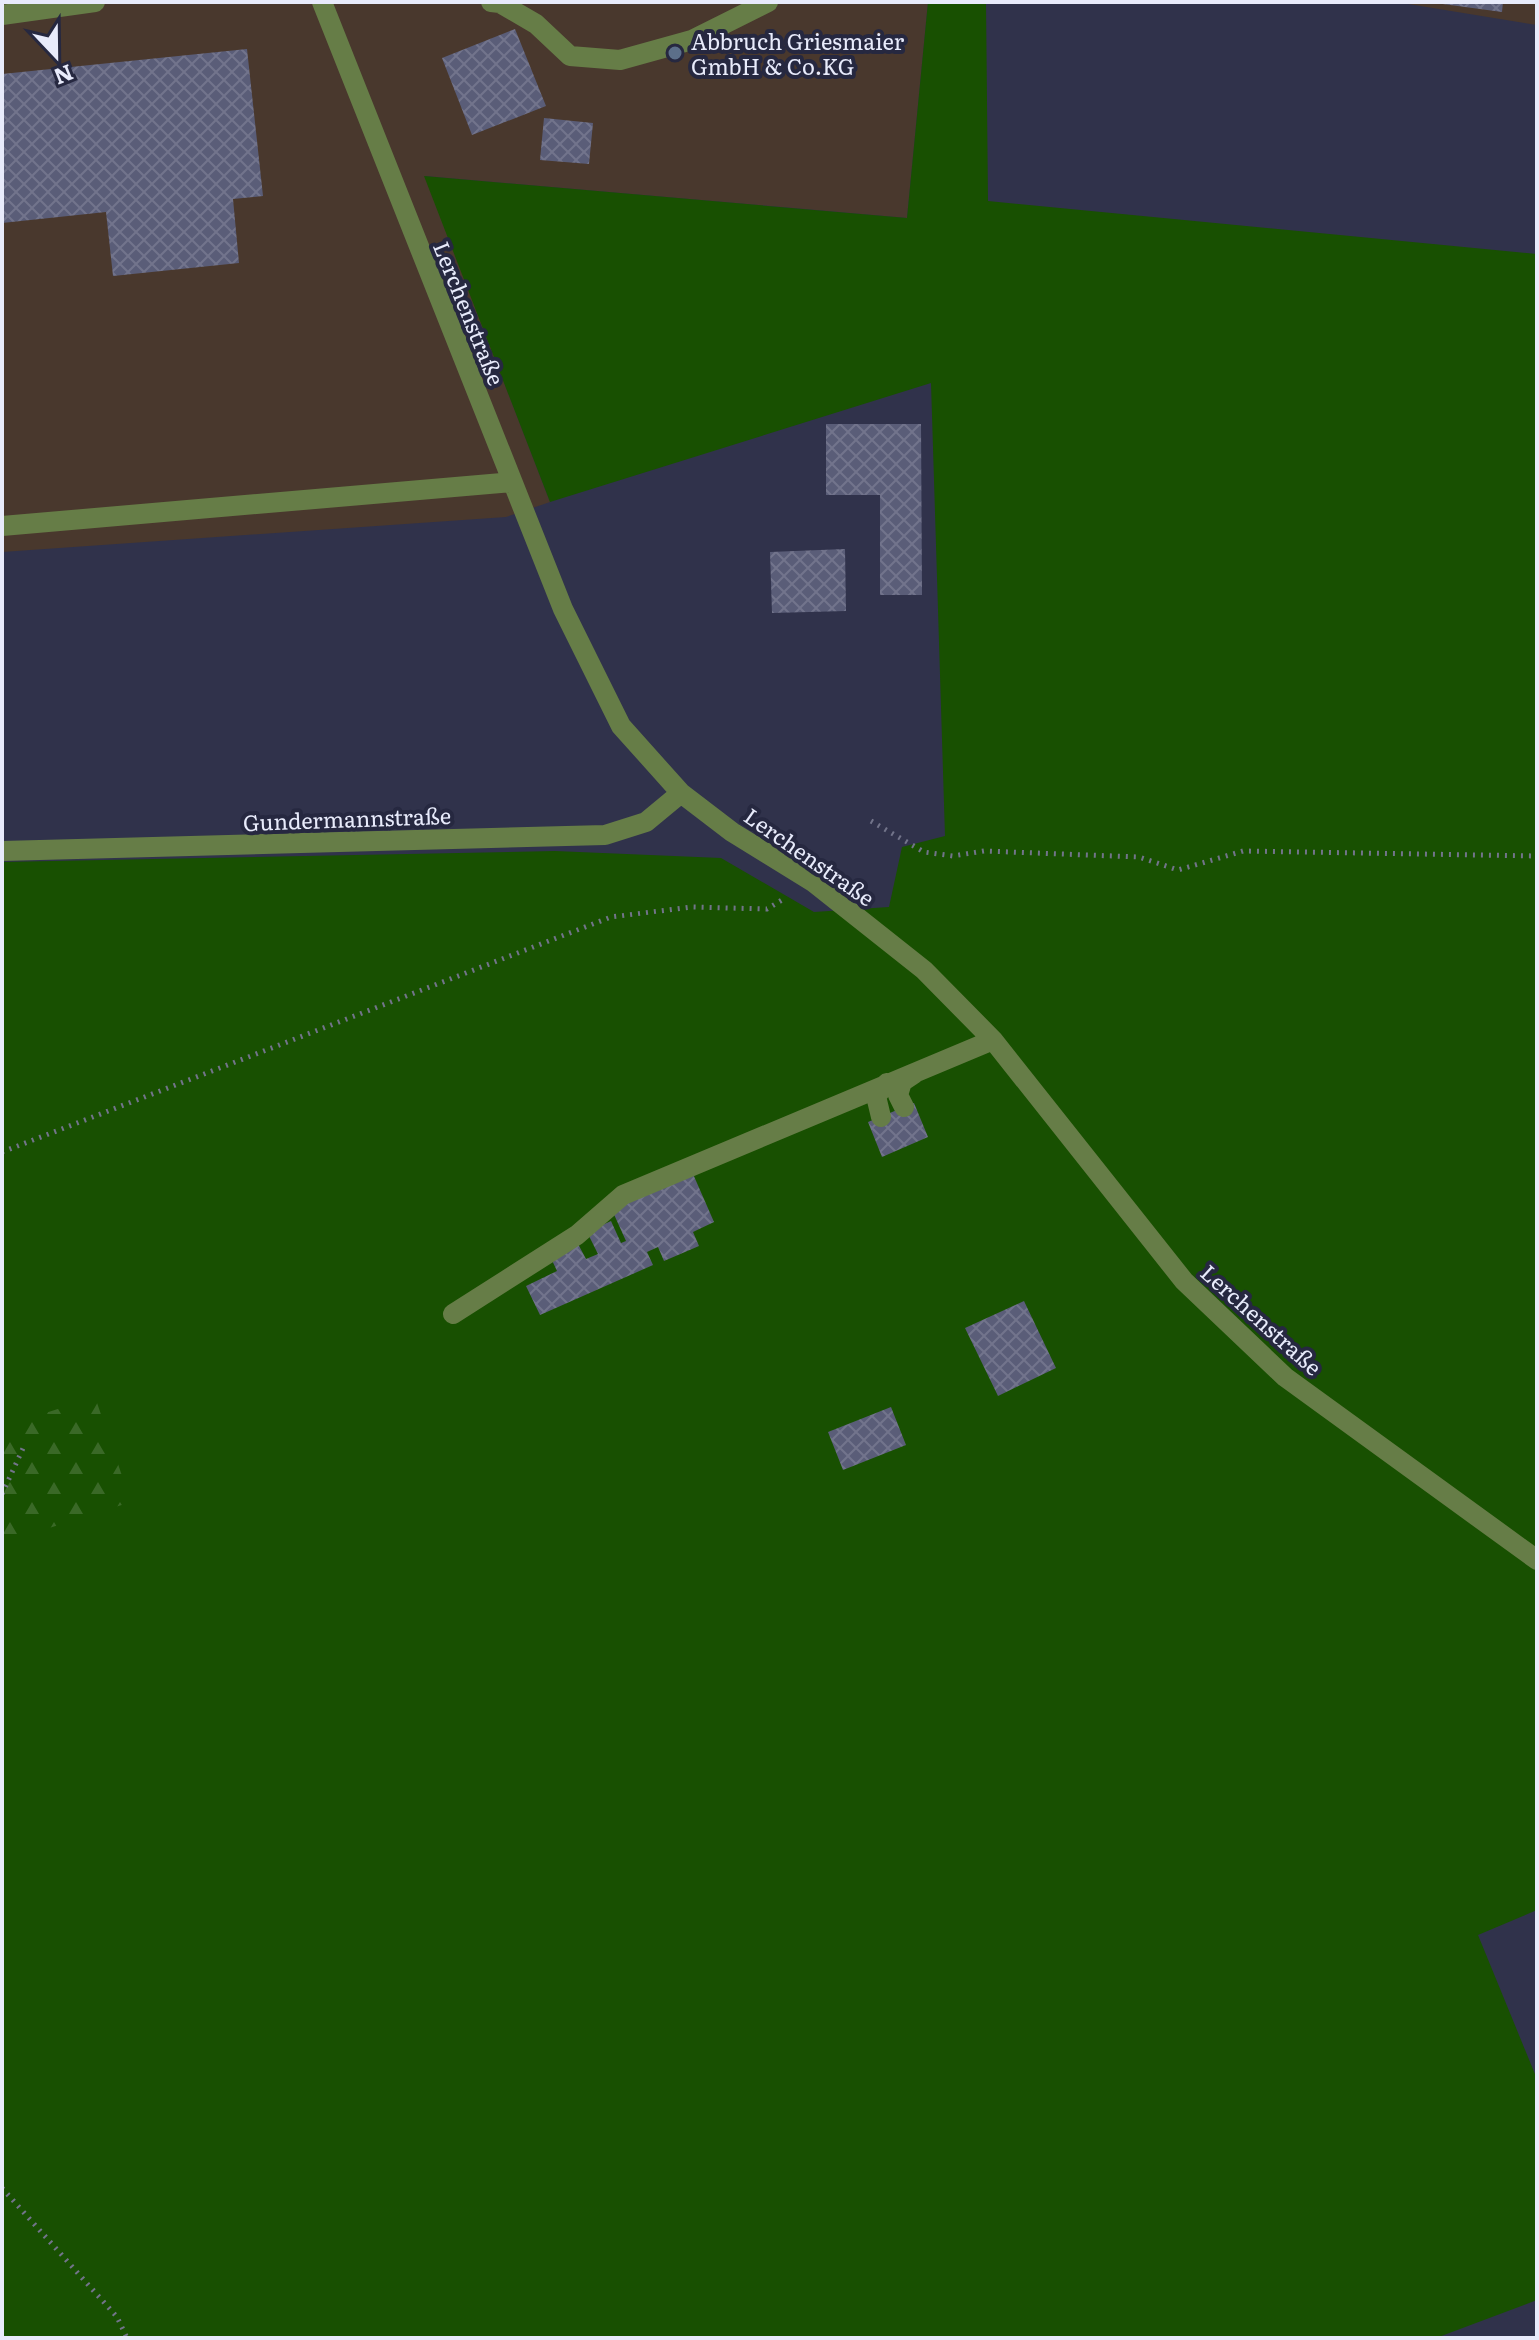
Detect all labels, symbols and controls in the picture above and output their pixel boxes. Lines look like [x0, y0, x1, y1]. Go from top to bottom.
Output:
north arrow [16, 16, 96, 96]
place label: Abbruch Griesmaier GmbH & Co.KG [691, 24, 905, 82]
marker: Abbruch Griesmaier GmbH & Co.KG [666, 44, 684, 62]
text: N [49, 57, 79, 95]
street label: Lerchenstraße [426, 236, 514, 390]
street label: Gundermannstraße [242, 798, 452, 838]
street label: Lerchenstraße [738, 799, 882, 913]
street label: Lerchenstraße [1194, 1256, 1330, 1382]

